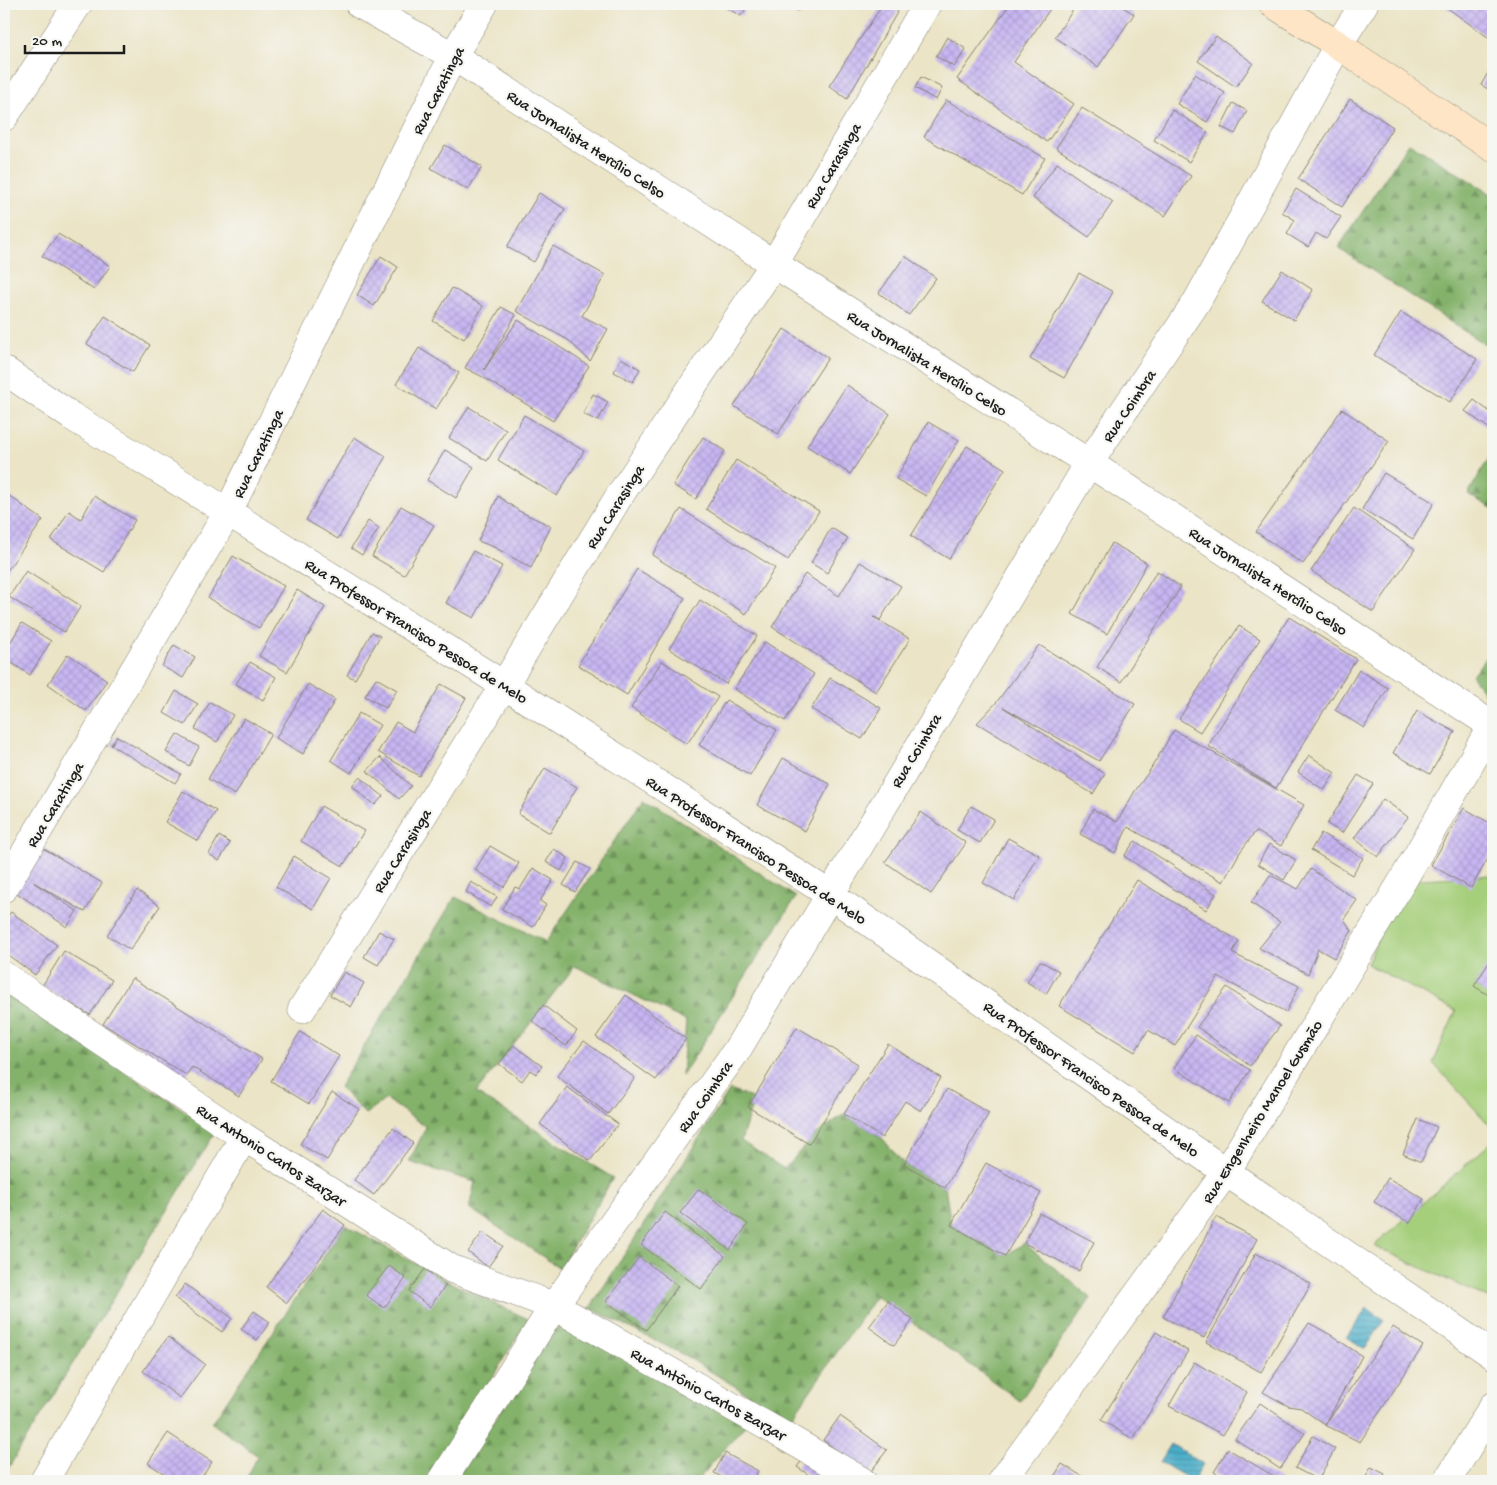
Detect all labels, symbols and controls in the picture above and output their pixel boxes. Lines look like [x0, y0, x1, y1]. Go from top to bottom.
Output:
scale bar [25, 22, 124, 54]
text: 20 m [32, 33, 62, 51]
street label: Rua Caratinga [410, 43, 471, 139]
street label: Rua Jornalista Hercílio Celso [502, 88, 668, 204]
street label: Rua Carasinga [803, 120, 868, 213]
street label: Rua Jornalista Hercílio Celso [843, 308, 1010, 422]
street label: Rua Coimbra [1100, 366, 1163, 447]
street label: Rua Caratinga [231, 406, 290, 502]
street label: Rua Carasinga [584, 461, 651, 553]
street label: Rua Jornalista Hercílio Celso [1184, 525, 1350, 641]
street label: Rua Professor Francisco Pessoa de Melo [300, 556, 530, 710]
street label: Rua Coimbra [888, 710, 948, 792]
street label: Rua Caratinga [24, 759, 91, 852]
street label: Rua Professor Francisco Pessoa de Melo [641, 773, 869, 930]
street label: Rua Carasinga [371, 805, 438, 897]
street label: Rua Professor Francisco Pessoa de Melo [978, 999, 1202, 1163]
street label: Rua Engenheiro Manoel Gusmão [1200, 1018, 1328, 1208]
street label: Rua Coimbra [675, 1058, 739, 1138]
street label: Rua Antonio Carlos Zarzar [192, 1101, 350, 1213]
street label: Rua Antônio Carlos Zarzar [626, 1345, 790, 1447]

